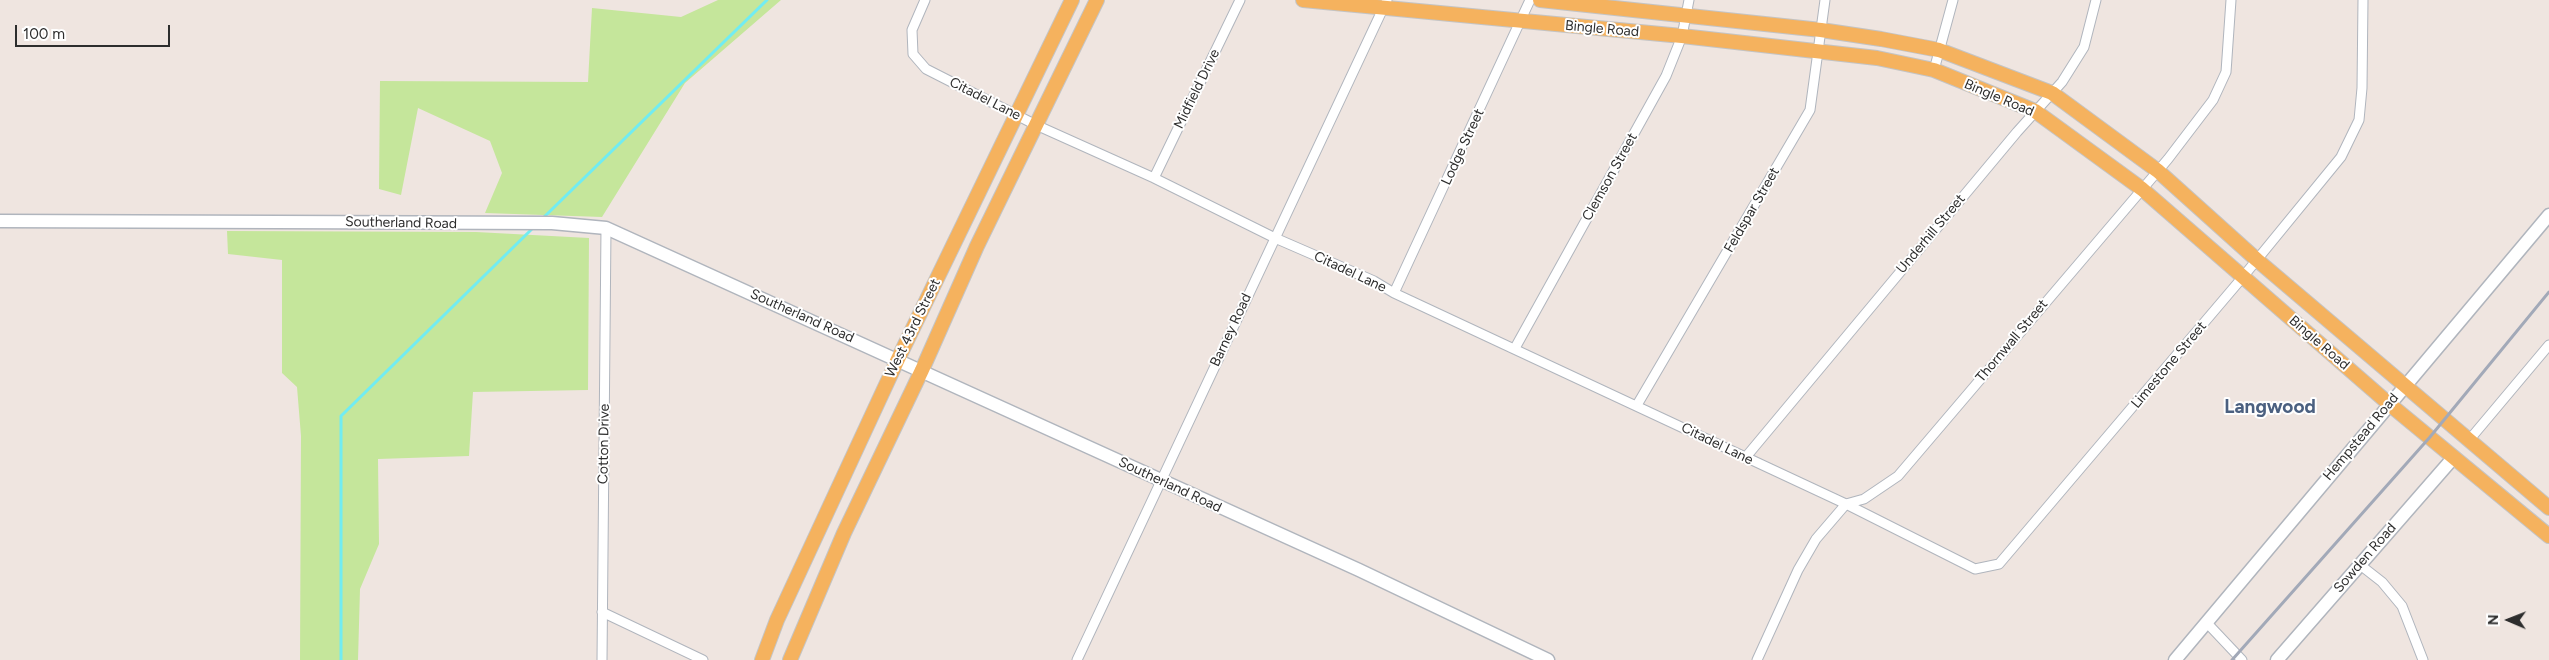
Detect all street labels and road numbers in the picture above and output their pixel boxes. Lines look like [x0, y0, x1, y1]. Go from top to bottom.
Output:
street label: Bingle Road [1564, 17, 1640, 41]
street label: Midfield Drive [1170, 46, 1224, 132]
street label: Citadel Lane [946, 74, 1024, 124]
street label: Bingle Road [1962, 76, 2036, 120]
street label: Lodge Street [1438, 106, 1488, 188]
street label: Clemson Street [1579, 130, 1641, 224]
street label: Feldspar Street [1721, 164, 1783, 256]
street label: Underhill Street [1893, 191, 1969, 277]
street label: Southerland Road [345, 214, 457, 232]
street label: Citadel Lane [1311, 248, 1389, 296]
street label: West 43rd Street [882, 276, 944, 380]
street label: Southerland Road [747, 286, 857, 346]
street label: Barney Road [1207, 291, 1255, 369]
street label: Thornwall Street [1973, 296, 2051, 386]
street label: Bingle Road [2285, 312, 2353, 374]
street label: Limestone Street [2128, 318, 2210, 412]
street label: Hempstead Road [2320, 390, 2402, 484]
street label: Cotton Drive [595, 404, 613, 484]
street label: Citadel Lane [1678, 419, 1756, 469]
street label: Southerland Road [1116, 454, 1224, 516]
street label: Sowden Road [2330, 520, 2400, 596]

